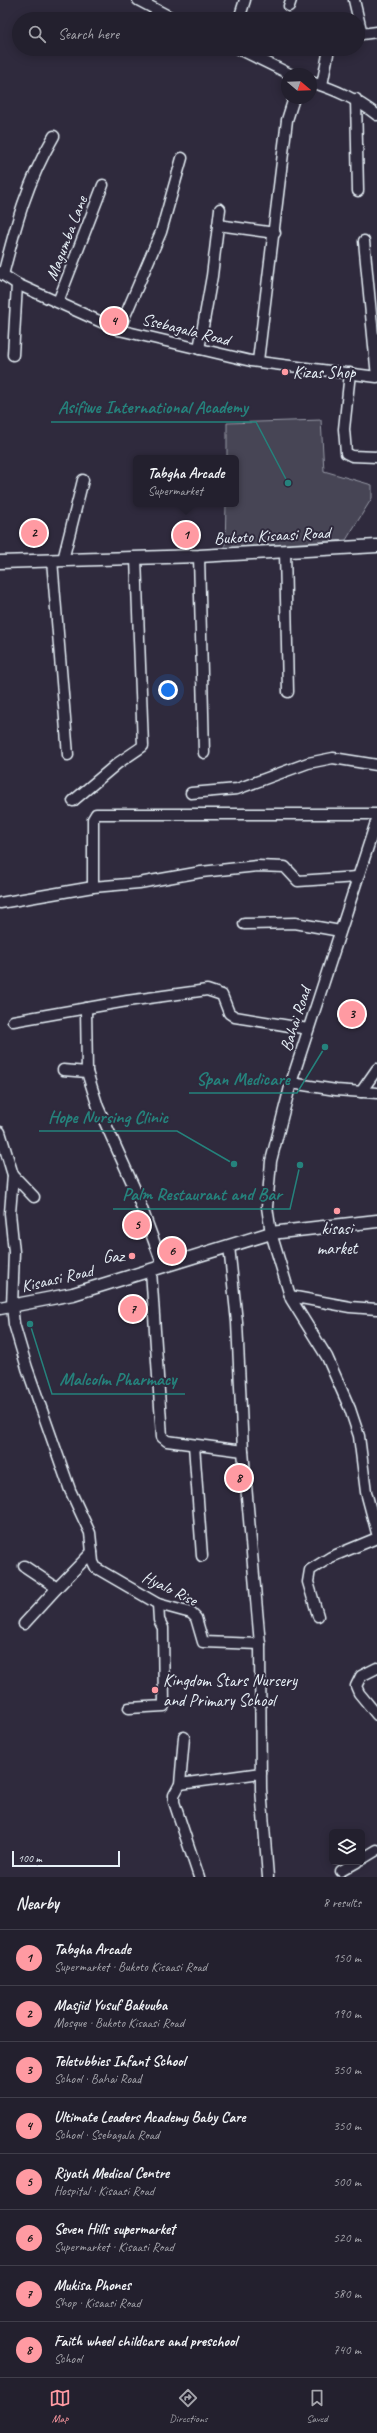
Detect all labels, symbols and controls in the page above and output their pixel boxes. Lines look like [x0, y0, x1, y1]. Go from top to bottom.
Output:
search box [12, 12, 365, 56]
icon: search [26, 23, 48, 45]
text: Search here [58, 25, 119, 44]
north arrow [281, 68, 317, 104]
street label: Magumba Lane [41, 192, 93, 283]
pin: 4 [101, 306, 127, 336]
street label: Ssebagala Road [140, 308, 235, 351]
place label: Kizas Shop [293, 362, 357, 383]
marker: Kizas Shop [280, 367, 290, 377]
callout: Asifiwe International Academy [51, 392, 256, 422]
text: Asifiwe International Academy [58, 396, 250, 418]
popup [133, 455, 239, 507]
text: Tabgha Arcade [148, 464, 224, 483]
text: Supermarket [148, 483, 203, 499]
pin: 2 [21, 518, 47, 548]
pin: 1 [173, 520, 199, 550]
street label: Bukoto Kisaasi Road [213, 522, 334, 549]
your location [158, 680, 178, 700]
street label: Bahai Road [275, 982, 316, 1054]
pin: 3 [339, 999, 365, 1029]
callout: Span Medicare [189, 1063, 297, 1093]
text: Span Medicare [196, 1068, 292, 1090]
callout: Hope Nursing Clinic [39, 1101, 177, 1131]
text: Hope Nursing Clinic [48, 1106, 170, 1128]
callout: Palm Restaurant and Bar [113, 1179, 290, 1209]
text: Palm Restaurant and Bar [122, 1183, 284, 1205]
marker: kisasi market [332, 1206, 342, 1216]
pin: 5 [124, 1210, 150, 1240]
place label: kisasi market [317, 1218, 360, 1259]
pin: 6 [159, 1236, 185, 1266]
place label: Gaz [103, 1246, 126, 1267]
marker: Gaz [127, 1251, 137, 1261]
street label: Kisaasi Road [19, 1260, 97, 1297]
pin: 7 [120, 1294, 146, 1324]
callout: Malcolm Pharmacy [52, 1364, 185, 1394]
text: Malcolm Pharmacy [60, 1368, 178, 1390]
pin: 8 [226, 1463, 252, 1493]
street label: Hyalo Rise [139, 1566, 202, 1611]
place label: Kingdom Stars Nursery and Primary School [163, 1670, 298, 1711]
marker: Kingdom Stars Nursery and Primary School [150, 1685, 160, 1695]
map controls [329, 1829, 365, 1865]
button: layers [329, 1829, 365, 1865]
scale bar [12, 1849, 120, 1868]
text: 100 m [18, 1851, 42, 1865]
text: Nearby [16, 1893, 59, 1914]
text: 8 results [323, 1895, 361, 1911]
text: Tabgha Arcade [54, 1940, 131, 1959]
text: 1 [26, 1950, 32, 1966]
text: 150 m [333, 1950, 361, 1966]
text: Supermarket · Bukoto Kisaasi Road [54, 1959, 207, 1975]
text: Masjid Yusuf Bakuuba [54, 1996, 167, 2015]
text: 2 [26, 2006, 32, 2022]
text: 190 m [333, 2006, 361, 2022]
text: Mosque · Bukoto Kisaasi Road [54, 2015, 184, 2031]
text: Teletubbies Infant School [54, 2052, 185, 2071]
text: 3 [26, 2062, 32, 2078]
text: 350 m [333, 2062, 361, 2078]
text: School · Bahai Road [54, 2071, 141, 2087]
text: Ultimate Leaders Academy Baby Care [54, 2108, 246, 2127]
text: 4 [26, 2118, 32, 2134]
text: 350 m [333, 2118, 361, 2134]
text: School · Ssebagala Road [54, 2127, 159, 2143]
text: Riyath Medical Centre [54, 2164, 169, 2183]
text: 5 [26, 2174, 32, 2190]
text: 500 m [333, 2174, 361, 2190]
text: Hospital · Kisaasi Road [54, 2183, 154, 2199]
text: Seven Hills supermarket [54, 2220, 175, 2239]
text: 6 [26, 2230, 32, 2246]
text: 520 m [333, 2230, 361, 2246]
text: Supermarket · Kisaasi Road [54, 2239, 174, 2255]
text: Mukisa Phones [54, 2276, 131, 2295]
text: 7 [26, 2286, 32, 2302]
text: 580 m [333, 2286, 361, 2302]
text: Shop · Kisaasi Road [54, 2295, 141, 2311]
text: Faith wheel childcare and preschool [54, 2332, 237, 2351]
text: 8 [26, 2342, 32, 2358]
text: 740 m [333, 2342, 361, 2358]
text: School [54, 2351, 82, 2367]
tab: Map [49, 2387, 71, 2425]
tab: Directions [169, 2387, 208, 2425]
tab: Saved [306, 2387, 328, 2425]

